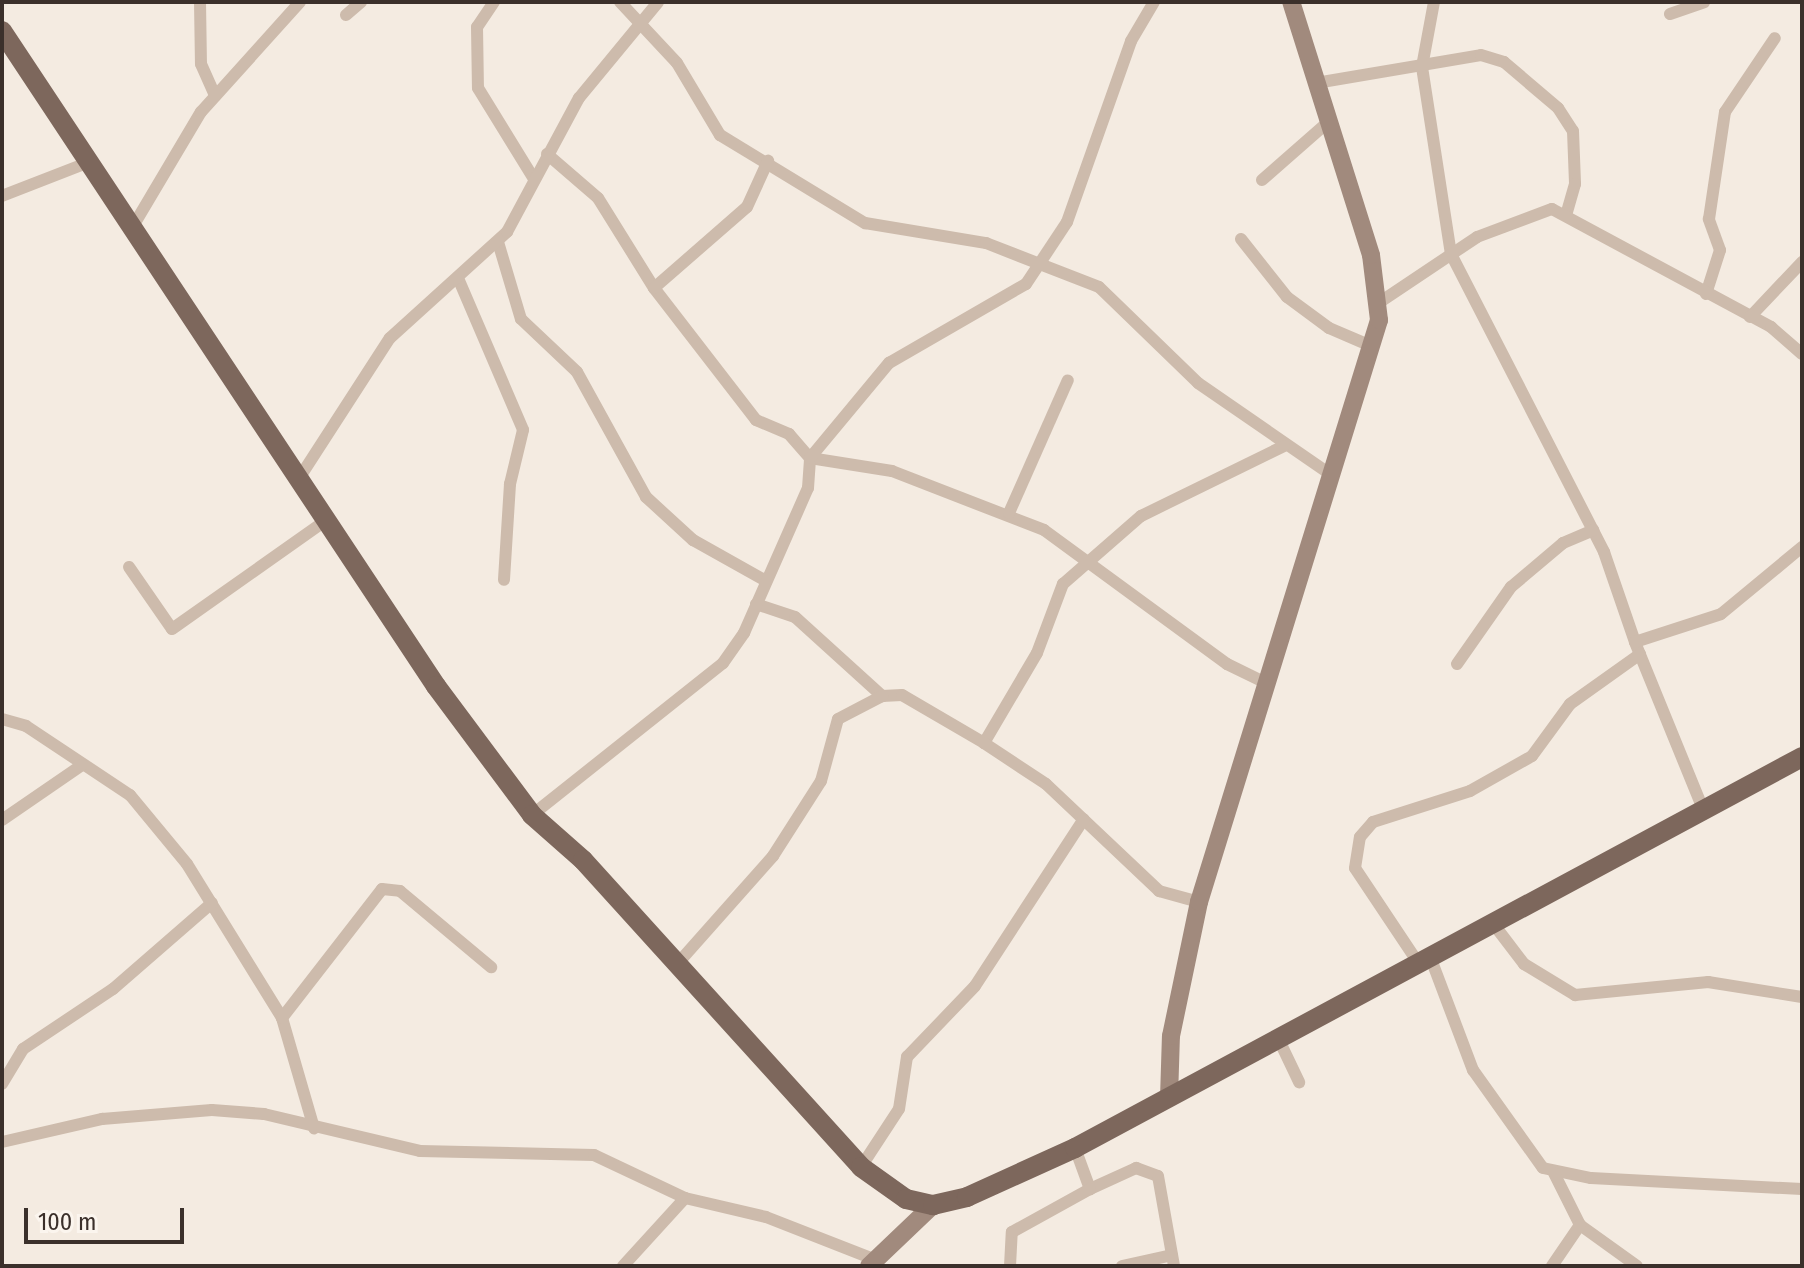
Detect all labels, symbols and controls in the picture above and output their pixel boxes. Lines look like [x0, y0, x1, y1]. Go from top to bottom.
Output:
scale bar [28, 1192, 188, 1242]
text: 100 m [38, 1208, 96, 1236]

